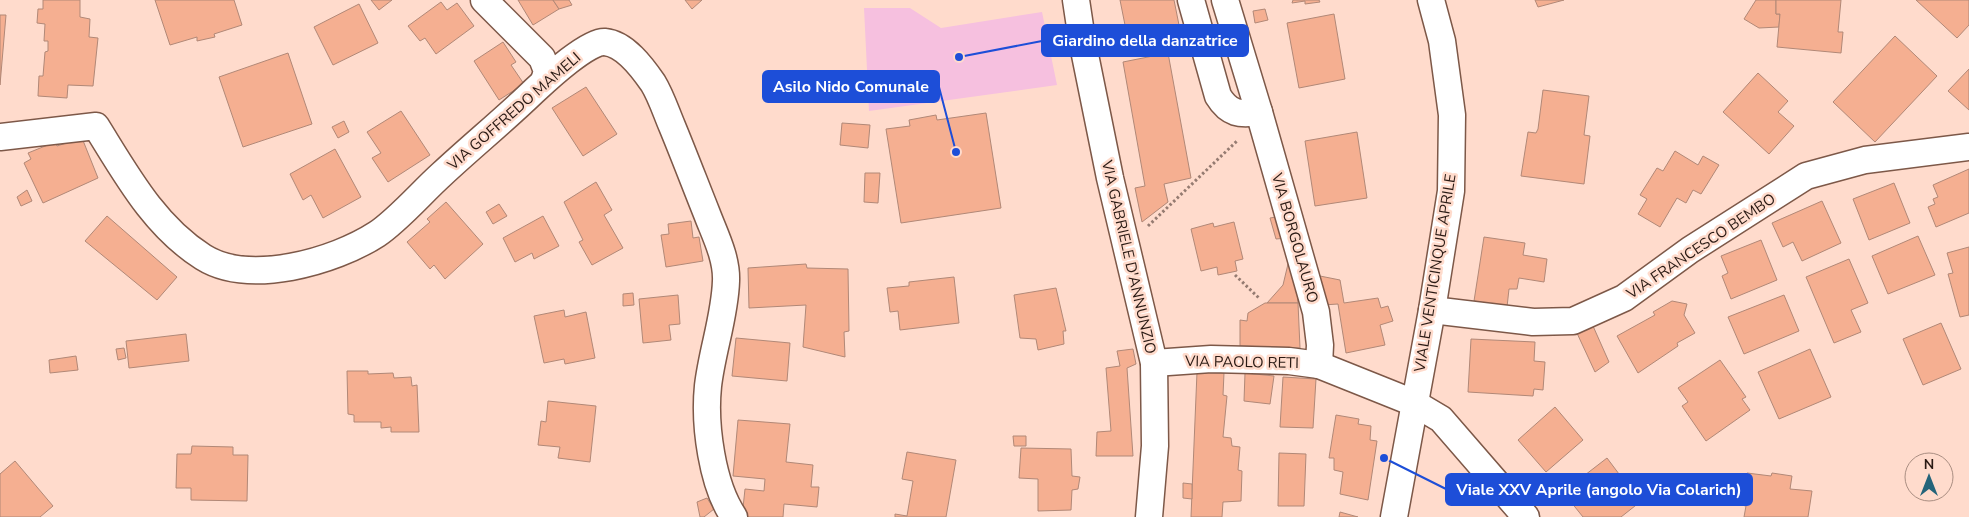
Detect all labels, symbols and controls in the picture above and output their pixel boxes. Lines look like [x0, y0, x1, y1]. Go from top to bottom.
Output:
callout: Giardino della danzatrice [1042, 25, 1248, 56]
text: Giardino della danzatrice [1052, 30, 1238, 52]
street label: VIA GOFFREDO MAMELI [442, 48, 585, 175]
callout: Asilo Nido Comunale [763, 71, 939, 102]
text: Asilo Nido Comunale [773, 76, 929, 98]
street label: VIA GABRIELE D'ANNUNZIO [1097, 157, 1161, 356]
street label: VIA BORGOLAURO [1267, 170, 1323, 305]
street label: VIALE VENTICINQUE APRILE [1409, 173, 1461, 374]
street label: VIA FRANCESCO BEMBO [1622, 189, 1779, 304]
street label: VIA PAOLO RETI [1184, 351, 1299, 373]
north arrow [1904, 452, 1954, 502]
text: N [1924, 455, 1934, 474]
callout: Viale XXV Aprile (angolo Via Colarich) [1446, 474, 1752, 505]
text: Viale XXV Aprile (angolo Via Colarich) [1455, 479, 1742, 501]

